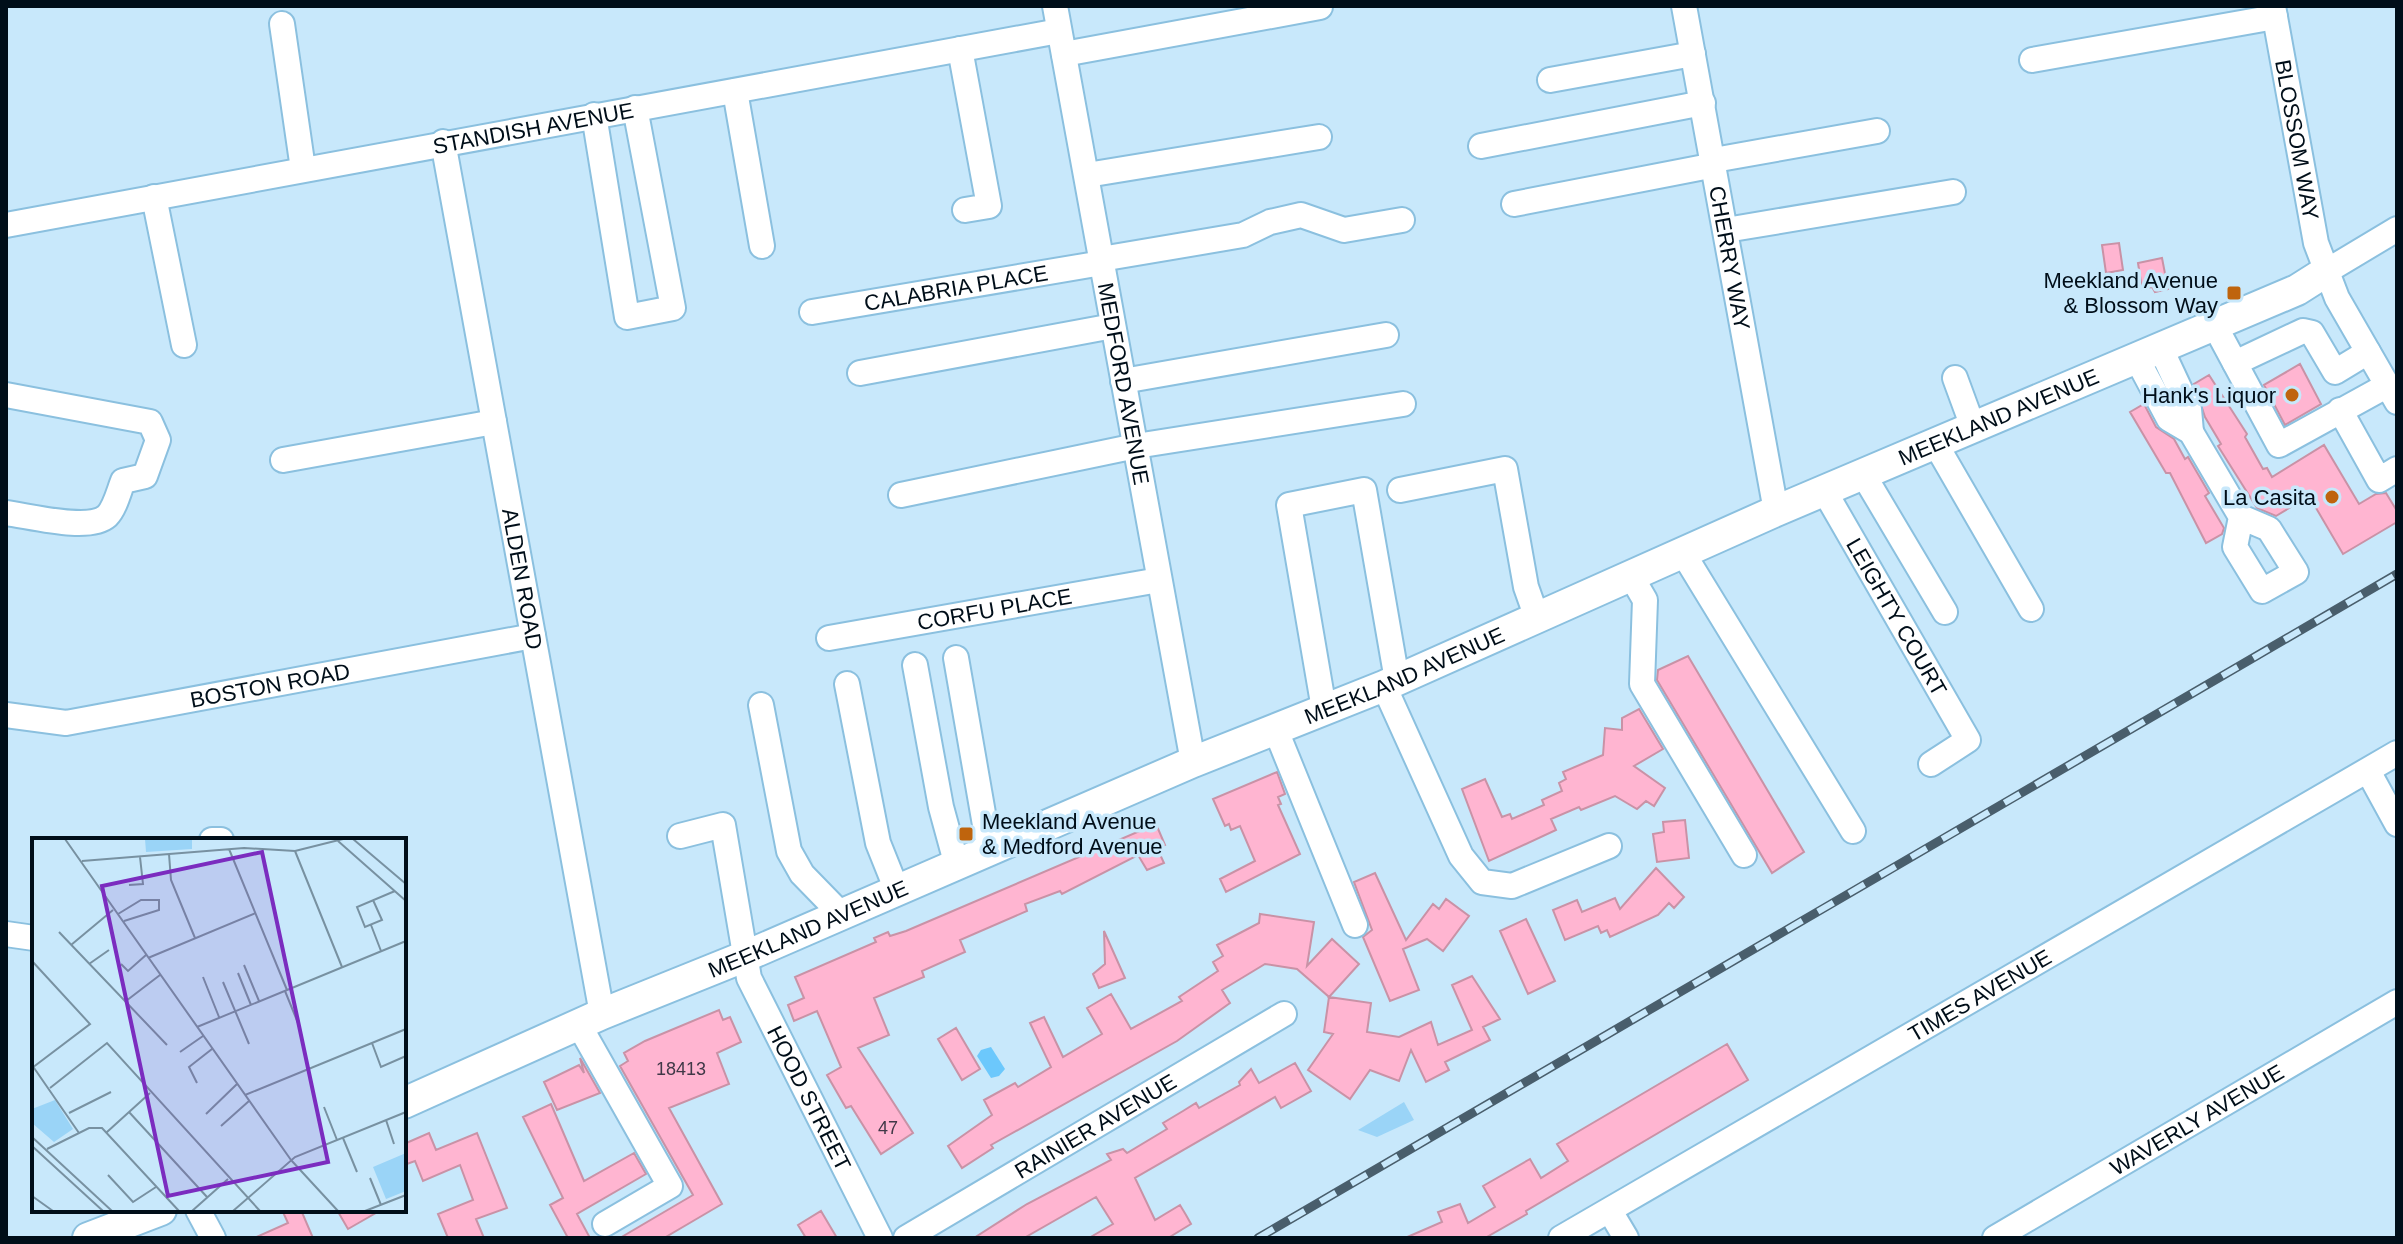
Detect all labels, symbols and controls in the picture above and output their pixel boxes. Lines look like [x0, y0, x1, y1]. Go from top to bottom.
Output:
street label: BLOSSOM WAY [2270, 58, 2324, 222]
street label: STANDISH AVENUE [431, 98, 636, 159]
street label: CHERRY WAY [1704, 184, 1755, 332]
street label: CALABRIA PLACE [862, 260, 1050, 316]
place label: Meekland Avenue & Blossom Way [2043, 268, 2218, 318]
street label: MEDFORD AVENUE [1093, 281, 1154, 487]
marker: Meekland Avenue & Blossom Way [2225, 284, 2243, 302]
street label: MEEKLAND AVENUE [1895, 364, 2102, 471]
place label: Hank's Liquor [2142, 383, 2276, 408]
marker: Hank's Liquor [2283, 386, 2301, 404]
place label: La Casita [2223, 485, 2317, 510]
marker: La Casita [2323, 488, 2341, 506]
street label: ALDEN ROAD [497, 506, 547, 652]
street label: LEIGHTY COURT [1841, 534, 1952, 700]
street label: CORFU PLACE [915, 584, 1074, 635]
street label: MEEKLAND AVENUE [1301, 622, 1508, 729]
street label: BOSTON ROAD [188, 658, 352, 713]
place label: Meekland Avenue & Medford Avenue [982, 809, 1163, 859]
marker: Meekland Avenue & Medford Avenue [957, 825, 975, 843]
inset map [32, 838, 406, 1212]
street label: MEEKLAND AVENUE [705, 875, 912, 983]
street label: TIMES AVENUE [1904, 944, 2056, 1047]
street label: HOOD STREET [762, 1022, 856, 1175]
house number: 18413 [656, 1059, 706, 1079]
street label: WAVERLY AVENUE [2106, 1059, 2288, 1181]
street label: RAINIER AVENUE [1010, 1069, 1181, 1184]
house number: 47 [878, 1118, 898, 1138]

